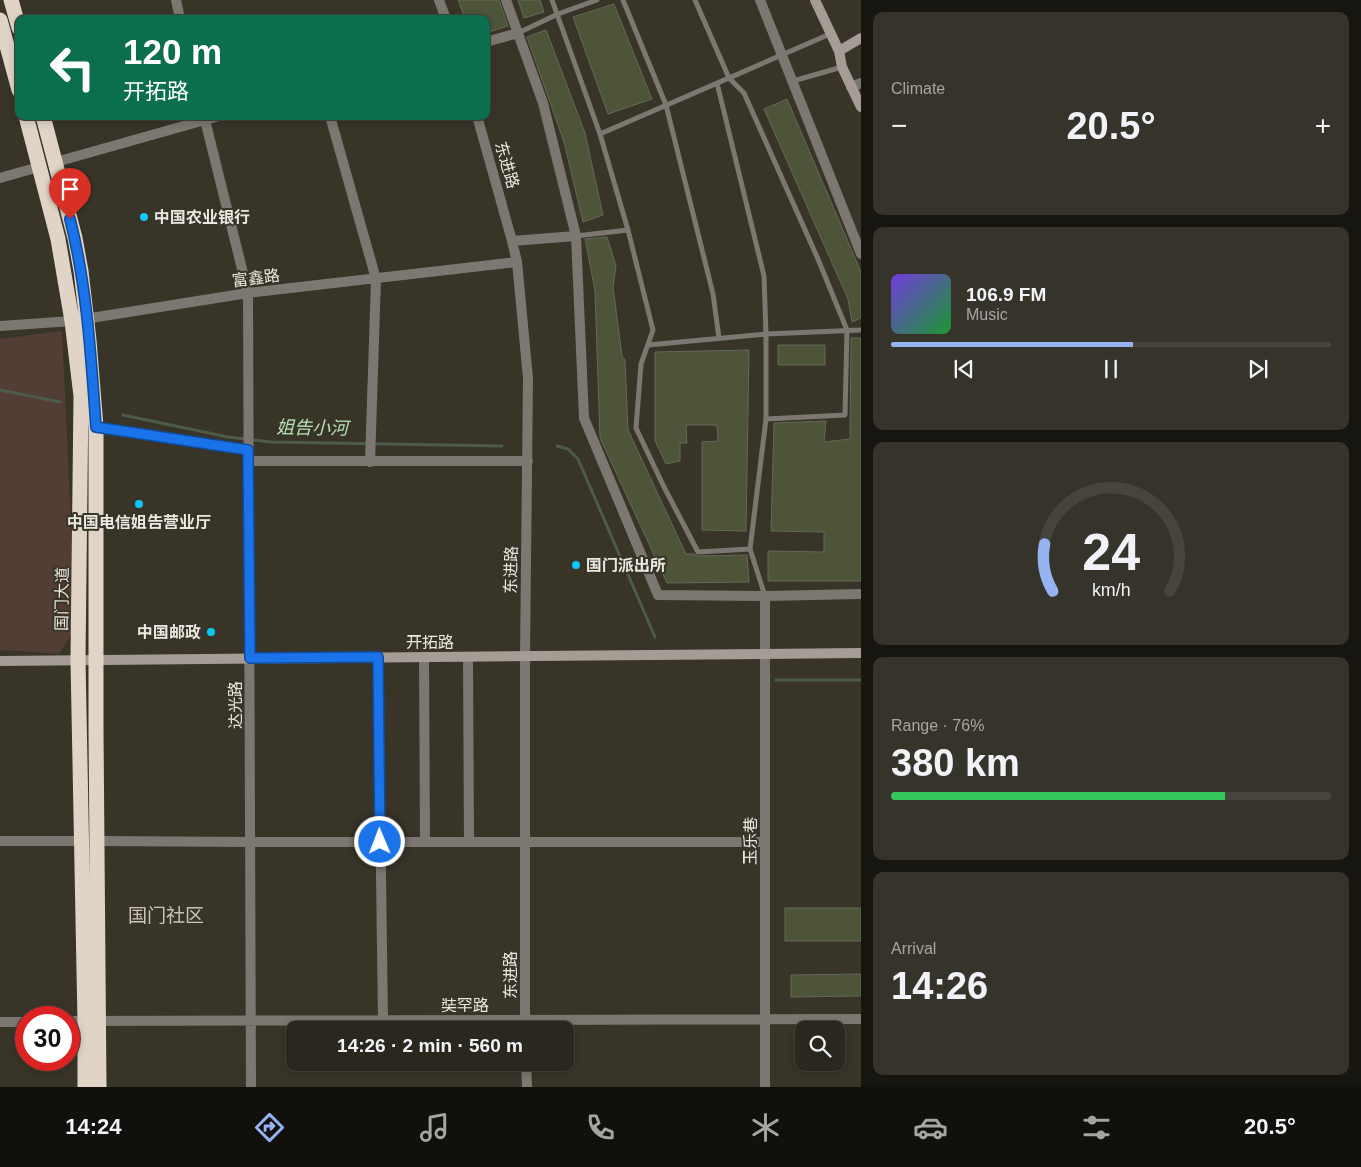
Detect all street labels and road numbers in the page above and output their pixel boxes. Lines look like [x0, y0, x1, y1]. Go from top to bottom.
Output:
street label: 东进路 [492, 140, 522, 190]
street label: 富鑫路 [231, 267, 281, 289]
street label: 东进路 [502, 546, 520, 594]
street label: 国门大道 [53, 567, 71, 631]
street label: 开拓路 [406, 634, 454, 651]
street label: 达光路 [227, 681, 244, 729]
street label: 玉乐巷 [742, 817, 759, 865]
street label: 东进路 [502, 951, 519, 999]
street label: 奘罕路 [441, 997, 489, 1014]

